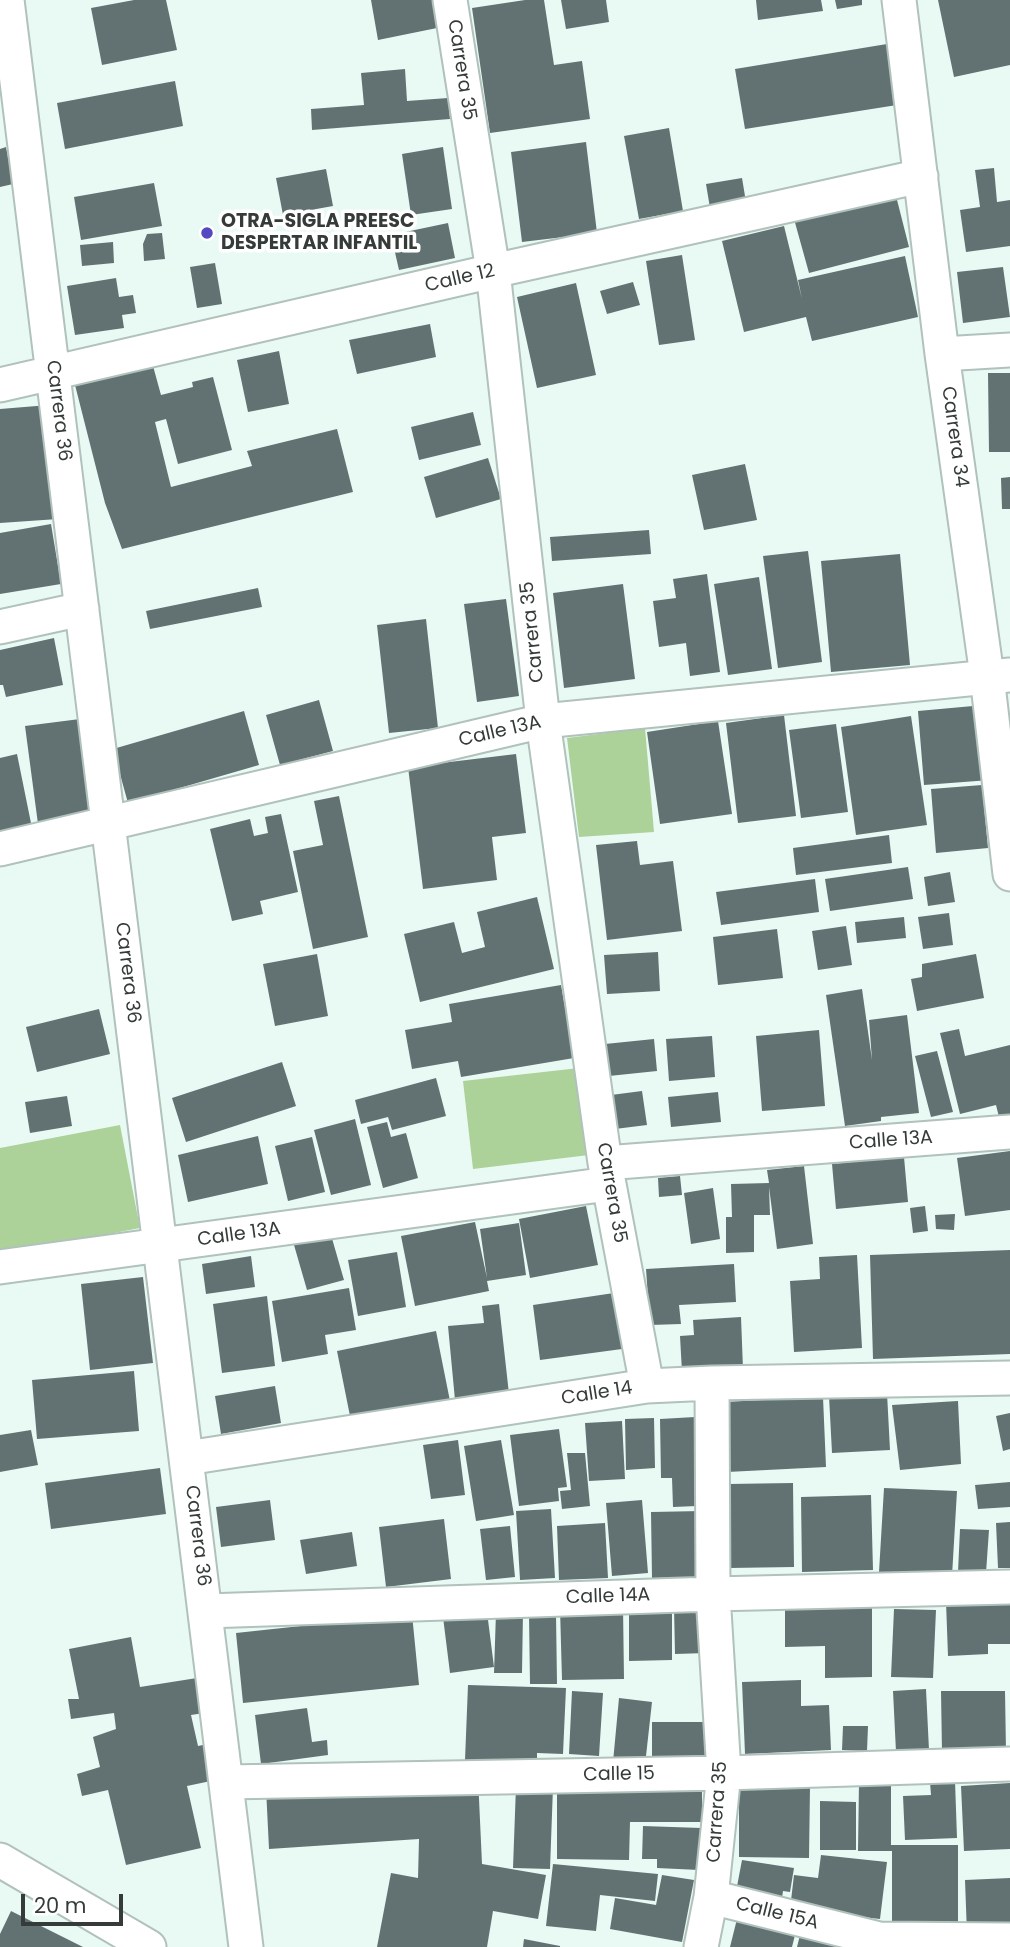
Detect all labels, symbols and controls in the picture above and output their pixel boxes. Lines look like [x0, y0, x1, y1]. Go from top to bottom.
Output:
street label: Carrera 35 [442, 18, 480, 122]
place label: OTRA-SIGLA PREESC DESPERTAR INFANTIL [221, 211, 417, 255]
marker: OTRA-SIGLA PREESC DESPERTAR INFANTIL [199, 225, 215, 241]
street label: Calle 12 [423, 260, 497, 298]
street label: Carrera 36 [40, 359, 76, 463]
street label: Carrera 34 [936, 385, 972, 489]
street label: Carrera 35 [516, 580, 550, 684]
street label: Calle 13A [457, 711, 543, 753]
street label: Carrera 36 [109, 921, 145, 1025]
street label: Calle 13A [848, 1127, 934, 1155]
street label: Carrera 35 [591, 1141, 631, 1245]
street label: Calle 13A [196, 1218, 282, 1252]
street label: Calle 14 [560, 1377, 634, 1411]
street label: Carrera 36 [179, 1484, 215, 1588]
street label: Calle 14A [565, 1584, 651, 1610]
street label: Carrera 35 [703, 1761, 733, 1863]
street label: Calle 15 [583, 1763, 655, 1787]
scale bar [24, 1881, 126, 1925]
text: 20 m [34, 1891, 87, 1920]
street label: Calle 15A [733, 1893, 821, 1935]

